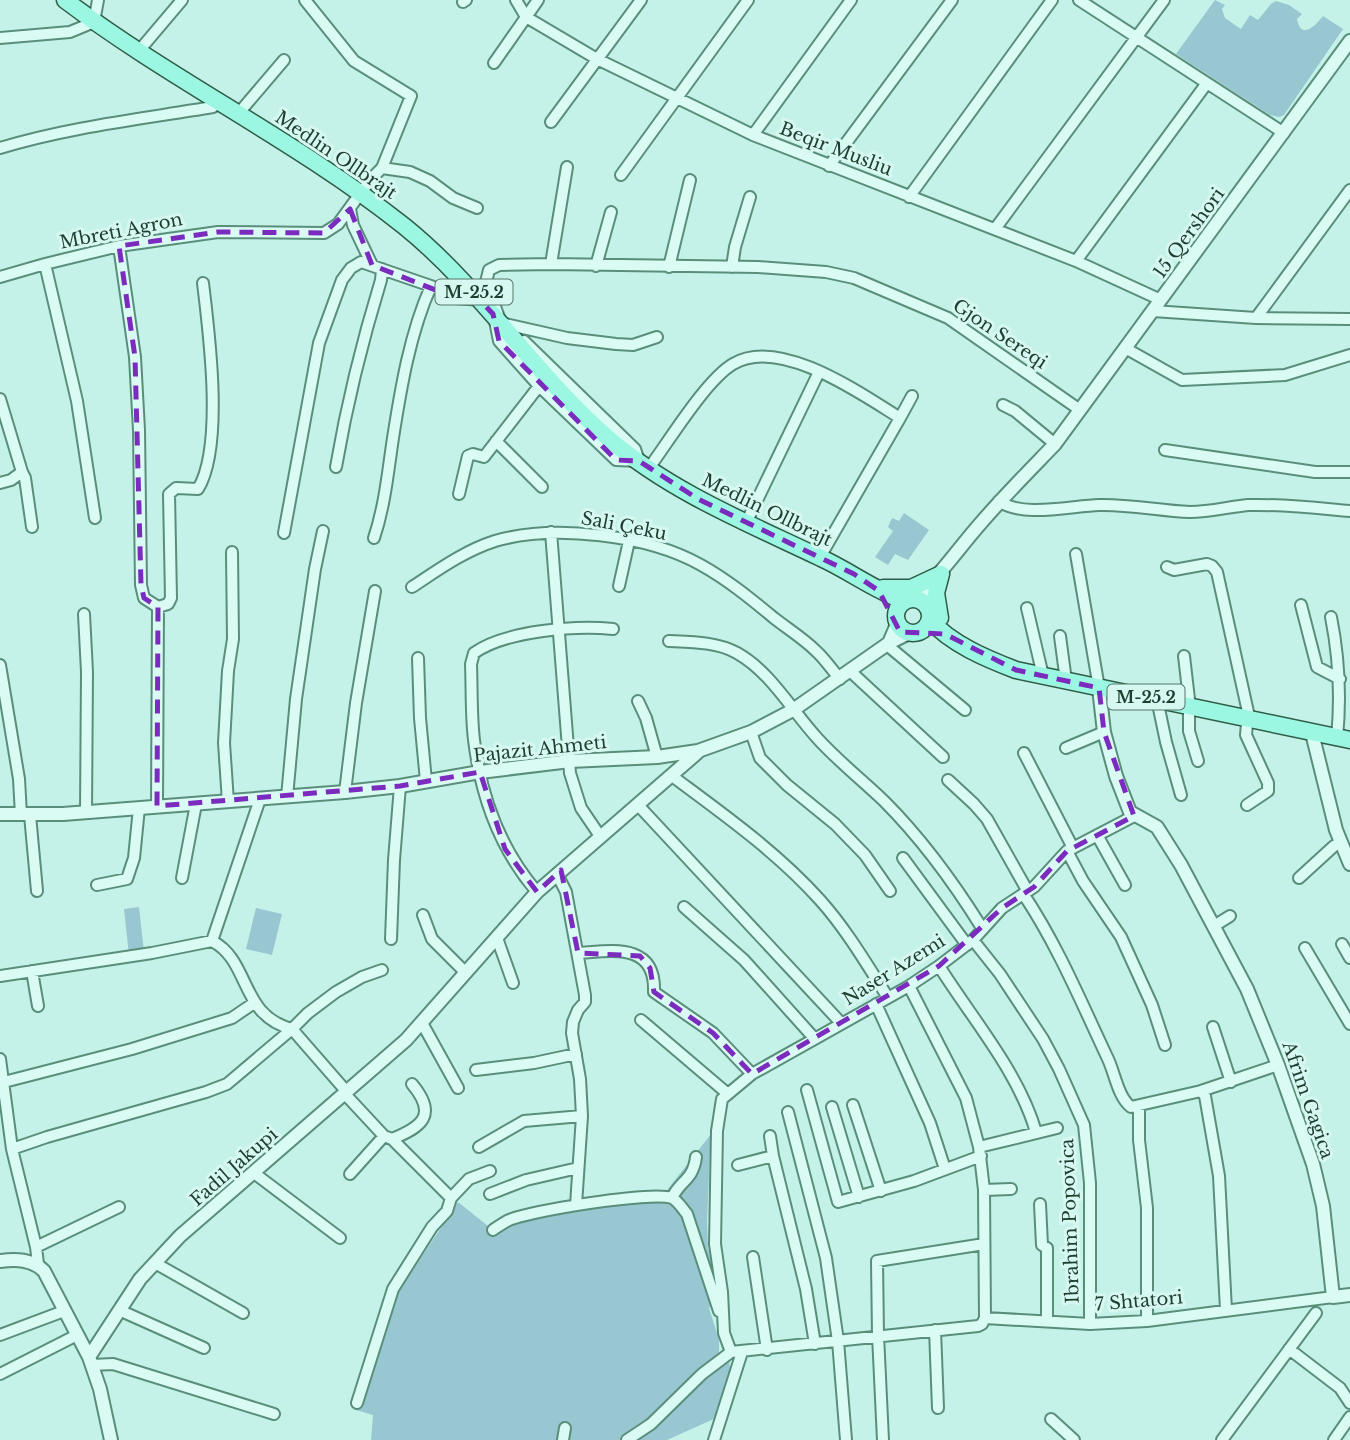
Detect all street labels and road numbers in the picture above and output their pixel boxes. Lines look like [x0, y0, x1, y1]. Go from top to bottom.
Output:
street label: Medlin Ollbrajt [271, 106, 401, 204]
street label: Beqir Musliu [777, 117, 895, 181]
street label: 15 Qershori [1149, 183, 1229, 283]
street label: Mbreti Agron [58, 208, 184, 254]
road number: M-25.2 [435, 280, 512, 304]
street label: Gjon Sereqi [949, 294, 1051, 374]
street label: Medlin Ollbrajt [698, 469, 836, 551]
street label: Sali Çeku [579, 507, 669, 545]
road number: M-25.2 [1108, 684, 1184, 710]
street label: Pajazit Ahmeti [472, 731, 608, 767]
street label: Naser Azemi [839, 930, 949, 1010]
street label: Afrim Gagica [1277, 1037, 1338, 1162]
street label: Fadil Jakupi [186, 1123, 282, 1211]
street label: Ibrahim Popovica [1056, 1138, 1084, 1304]
street label: 7 Shtatori [1094, 1286, 1184, 1316]

